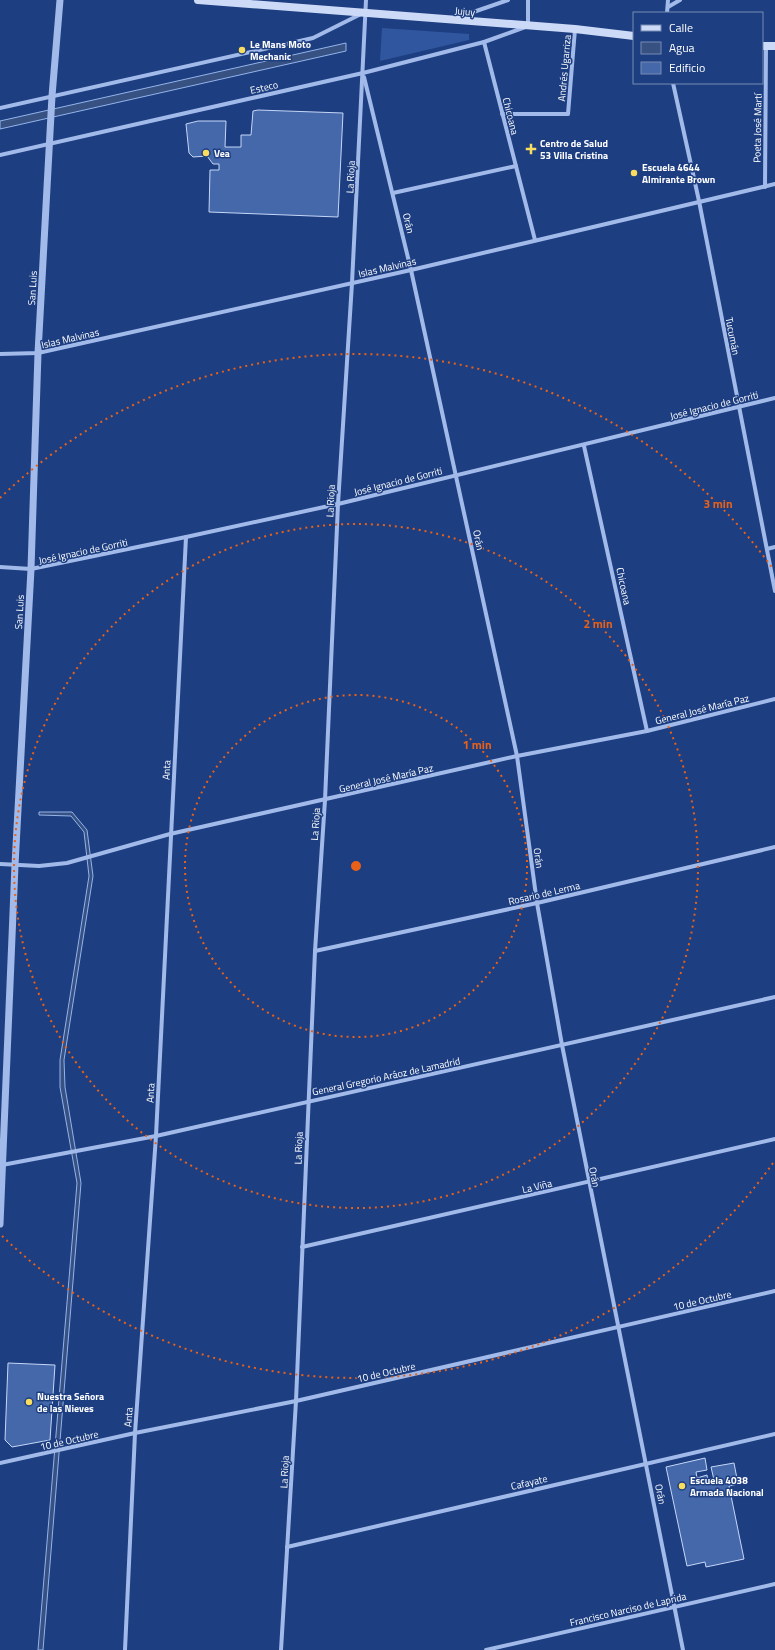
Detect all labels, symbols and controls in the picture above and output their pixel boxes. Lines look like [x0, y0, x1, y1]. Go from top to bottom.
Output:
street label: Jujuy [454, 3, 476, 20]
legend [633, 12, 763, 84]
text: Calle [669, 18, 693, 37]
street label: Andrés Ugarriza [554, 34, 575, 102]
place label: Le Mans Moto Mechanic [250, 37, 311, 64]
text: Agua [669, 38, 695, 57]
marker: Le Mans Moto Mechanic [237, 45, 247, 55]
text: Edificio [669, 58, 705, 77]
street label: Esteco [249, 77, 280, 98]
street label: Poeta José Martí [749, 92, 766, 163]
street label: Chicoana [499, 96, 522, 136]
place label: Centro de Salud 53 Villa Cristina [540, 136, 608, 163]
marker: Centro de Salud 53 Villa Cristina [525, 143, 537, 155]
place label: Vea [214, 146, 230, 161]
marker: Vea [201, 148, 211, 158]
street label: La Rioja [342, 160, 359, 194]
place label: Escuela 4644 Almirante Brown [642, 160, 715, 187]
marker: Escuela 4644 Almirante Brown [629, 168, 639, 178]
street label: Orán [399, 211, 418, 235]
street label: Islas Malvinas [357, 253, 418, 281]
street label: San Luis [24, 270, 41, 306]
street label: Tucumán [722, 316, 744, 356]
street label: Islas Malvinas [40, 324, 101, 352]
street label: José Ignacio de Gorriti [668, 387, 760, 424]
street label: José Ignacio de Gorriti [352, 463, 444, 500]
street label: La Rioja [322, 484, 339, 518]
text: 3 min [703, 494, 733, 513]
street label: Orán [469, 529, 488, 552]
street label: José Ignacio de Gorriti [37, 535, 129, 568]
street label: Chicoana [612, 566, 635, 606]
street label: San Luis [11, 594, 28, 630]
text: 2 min [583, 614, 613, 633]
street label: General José María Paz [654, 690, 751, 728]
text: 1 min [462, 735, 492, 754]
street label: Anta [158, 760, 175, 780]
street label: General José María Paz [337, 760, 435, 797]
street label: La Rioja [307, 807, 324, 841]
street label: Orán [530, 847, 547, 869]
centre of rings [349, 859, 363, 873]
street label: Rosario de Lerma [507, 878, 582, 909]
street label: General Gregorio Aráoz de Lamadrid [311, 1053, 462, 1100]
street label: Anta [142, 1083, 159, 1103]
street label: La Rioja [290, 1131, 307, 1165]
street label: Orán [585, 1166, 604, 1189]
street label: La Viña [521, 1176, 554, 1197]
street label: 10 de Octubre [671, 1286, 733, 1314]
street label: 10 de Octubre [355, 1358, 417, 1386]
place label: Nuestra Señora de las Nieves [37, 1389, 104, 1416]
marker: Nuestra Señora de las Nieves [24, 1397, 34, 1407]
street label: Anta [120, 1407, 137, 1427]
street label: 10 de Octubre [38, 1426, 100, 1454]
street label: La Rioja [276, 1455, 293, 1489]
street label: Cafayate [509, 1471, 549, 1494]
place label: Escuela 4038 Armada Nacional [690, 1473, 764, 1500]
marker: Escuela 4038 Armada Nacional [677, 1481, 687, 1491]
street label: Orán [651, 1483, 670, 1506]
street label: Francisco Narciso de Laprida [568, 1589, 688, 1630]

